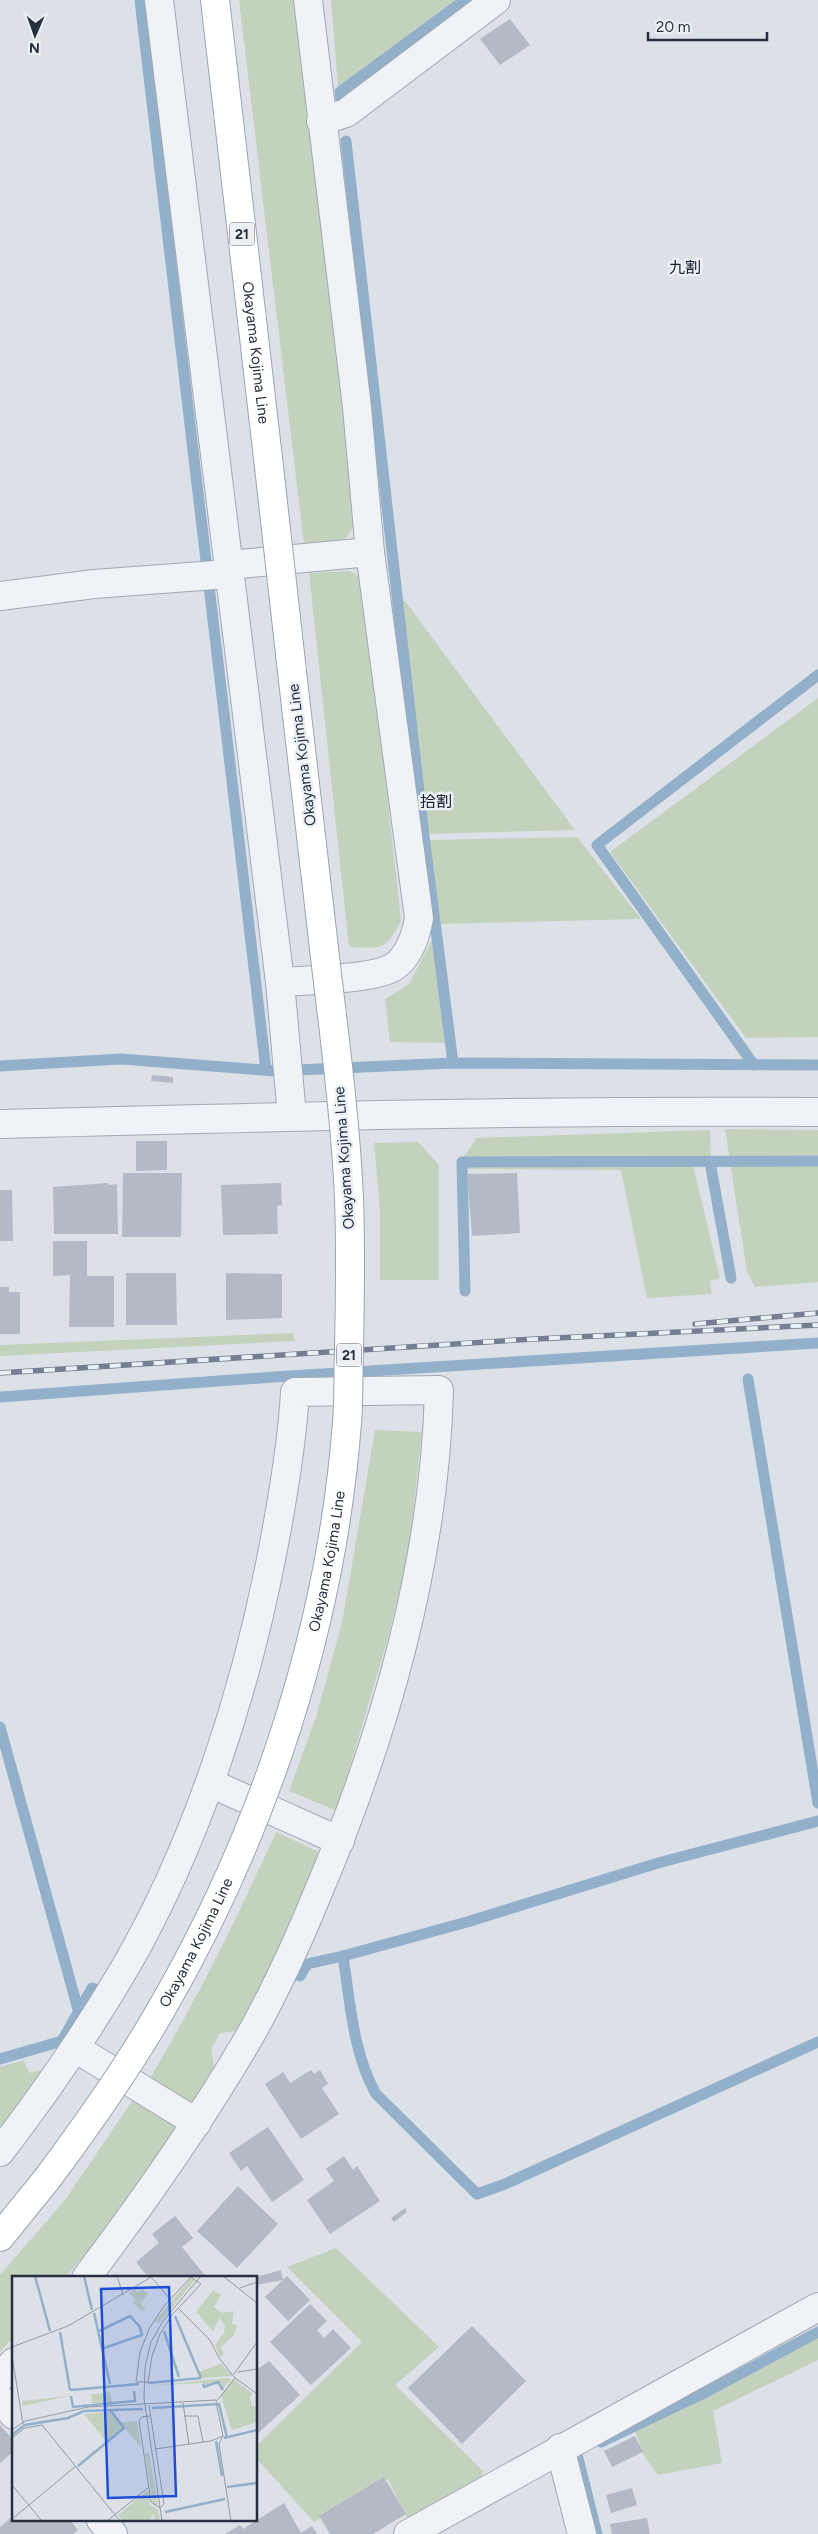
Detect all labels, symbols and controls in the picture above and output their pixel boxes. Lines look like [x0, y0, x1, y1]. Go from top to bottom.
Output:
north arrow [10, 10, 60, 60]
scale bar [648, 10, 767, 42]
text: 20 m [656, 18, 690, 36]
text: N [29, 39, 40, 56]
road number: 21 [230, 222, 254, 245]
district label: 九割 [669, 258, 701, 277]
street label: Okayama Kojima Line [239, 281, 273, 425]
street label: Okayama Kojima Line [284, 683, 320, 827]
district label: 拾割 [420, 792, 452, 811]
street label: Okayama Kojima Line [330, 1086, 358, 1230]
road number: 21 [336, 1344, 362, 1366]
street label: Okayama Kojima Line [305, 1490, 349, 1634]
street label: Okayama Kojima Line [155, 1875, 237, 2011]
inset map [12, 2276, 258, 2522]

